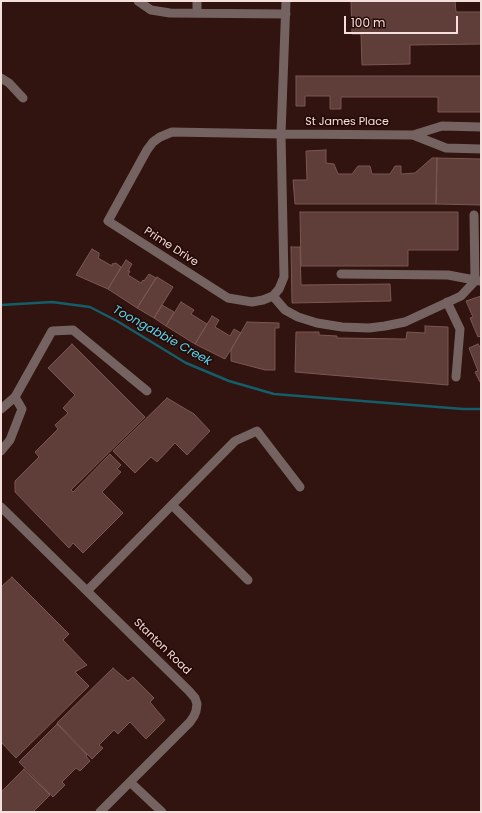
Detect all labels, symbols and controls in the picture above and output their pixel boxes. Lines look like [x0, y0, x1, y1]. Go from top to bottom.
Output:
scale bar [346, 8, 460, 34]
text: 100 m [351, 14, 385, 31]
street label: St James Place [305, 115, 389, 129]
street label: Prime Drive [141, 225, 201, 269]
water label: Toongabbie Creek [110, 303, 214, 369]
street label: Stanton Road [131, 616, 193, 678]

